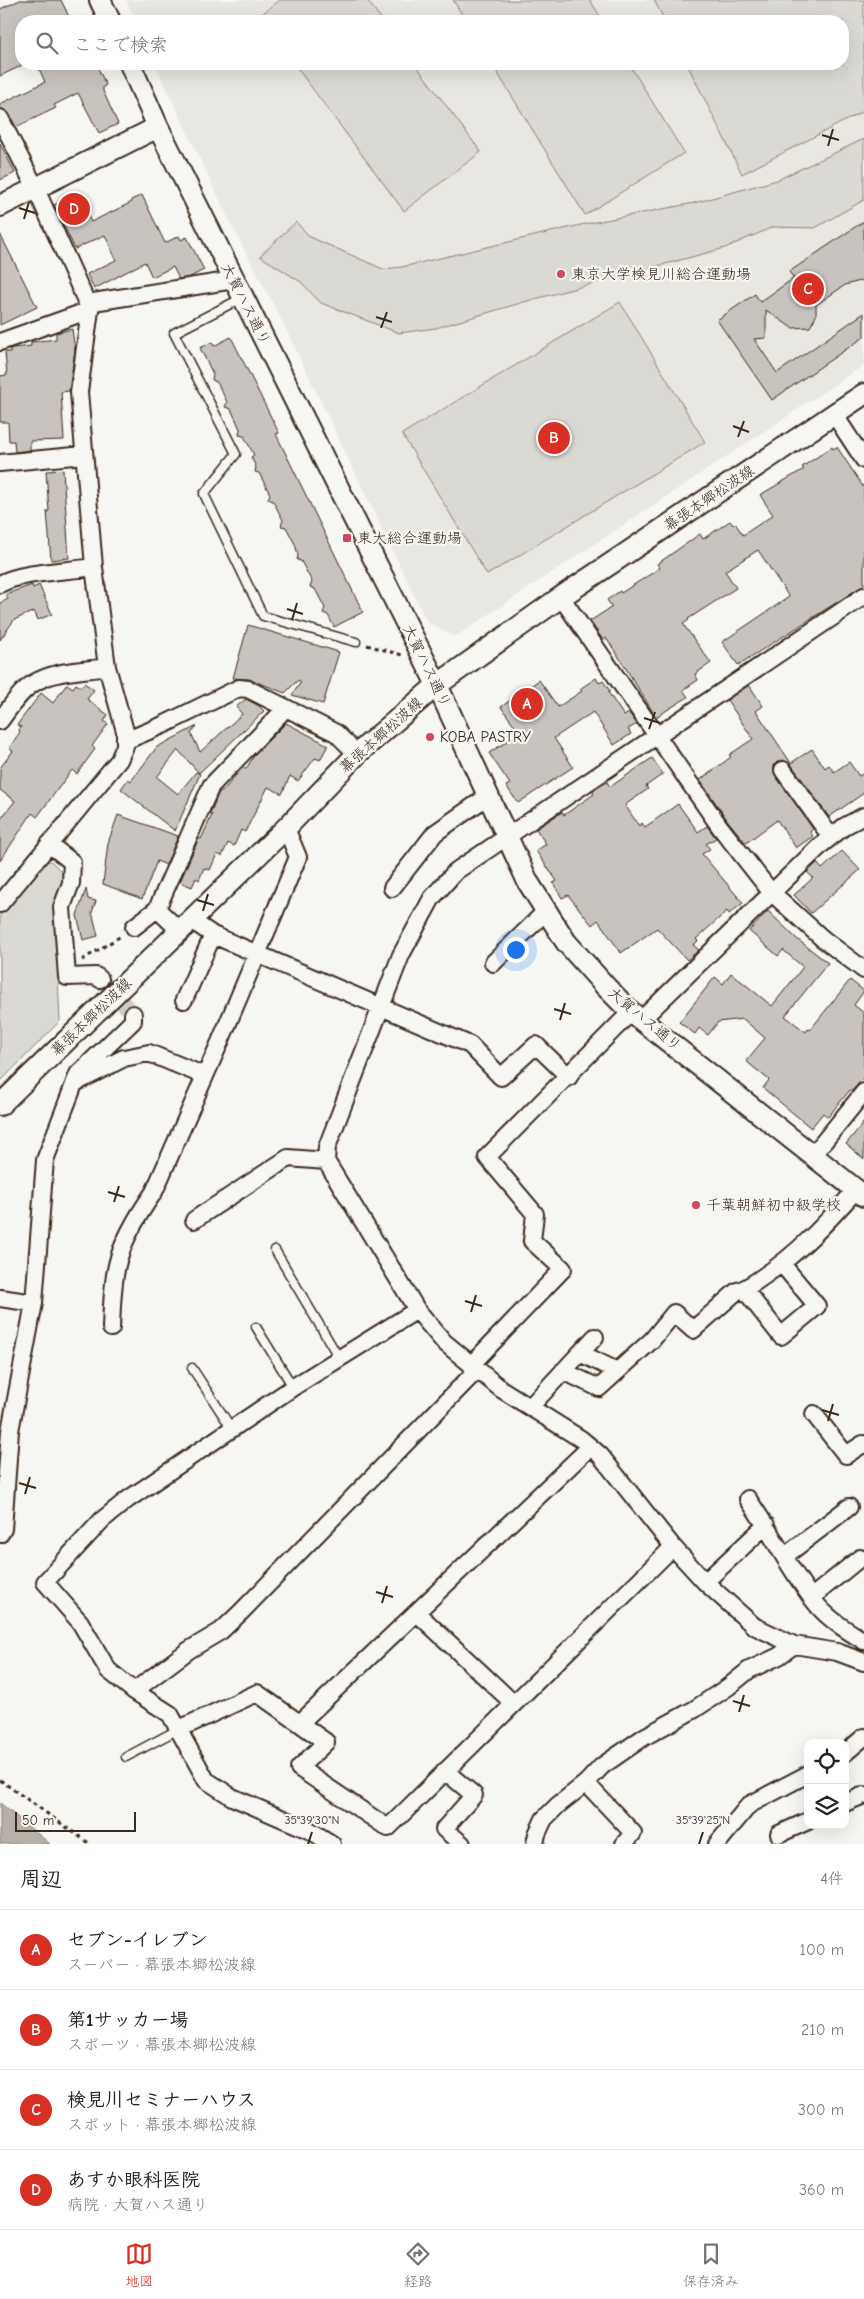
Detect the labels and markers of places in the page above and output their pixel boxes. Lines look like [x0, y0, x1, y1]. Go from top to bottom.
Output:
pin: D [58, 190, 90, 228]
place label: 東京大学検見川総合運動場 [571, 265, 751, 283]
marker: 東京大学検見川総合運動場 [555, 268, 567, 280]
pin: C [792, 270, 824, 308]
pin: B [538, 419, 570, 457]
place label: 東大総合運動場 [357, 529, 462, 547]
marker: 東大総合運動場 [341, 532, 353, 544]
pin: A [511, 685, 543, 723]
place label: KOBA PASTRY [440, 728, 531, 746]
marker: KOBA PASTRY [424, 731, 436, 743]
place label: 千葉朝鮮初中級学校 [706, 1196, 841, 1214]
marker: 千葉朝鮮初中級学校 [690, 1199, 702, 1211]

